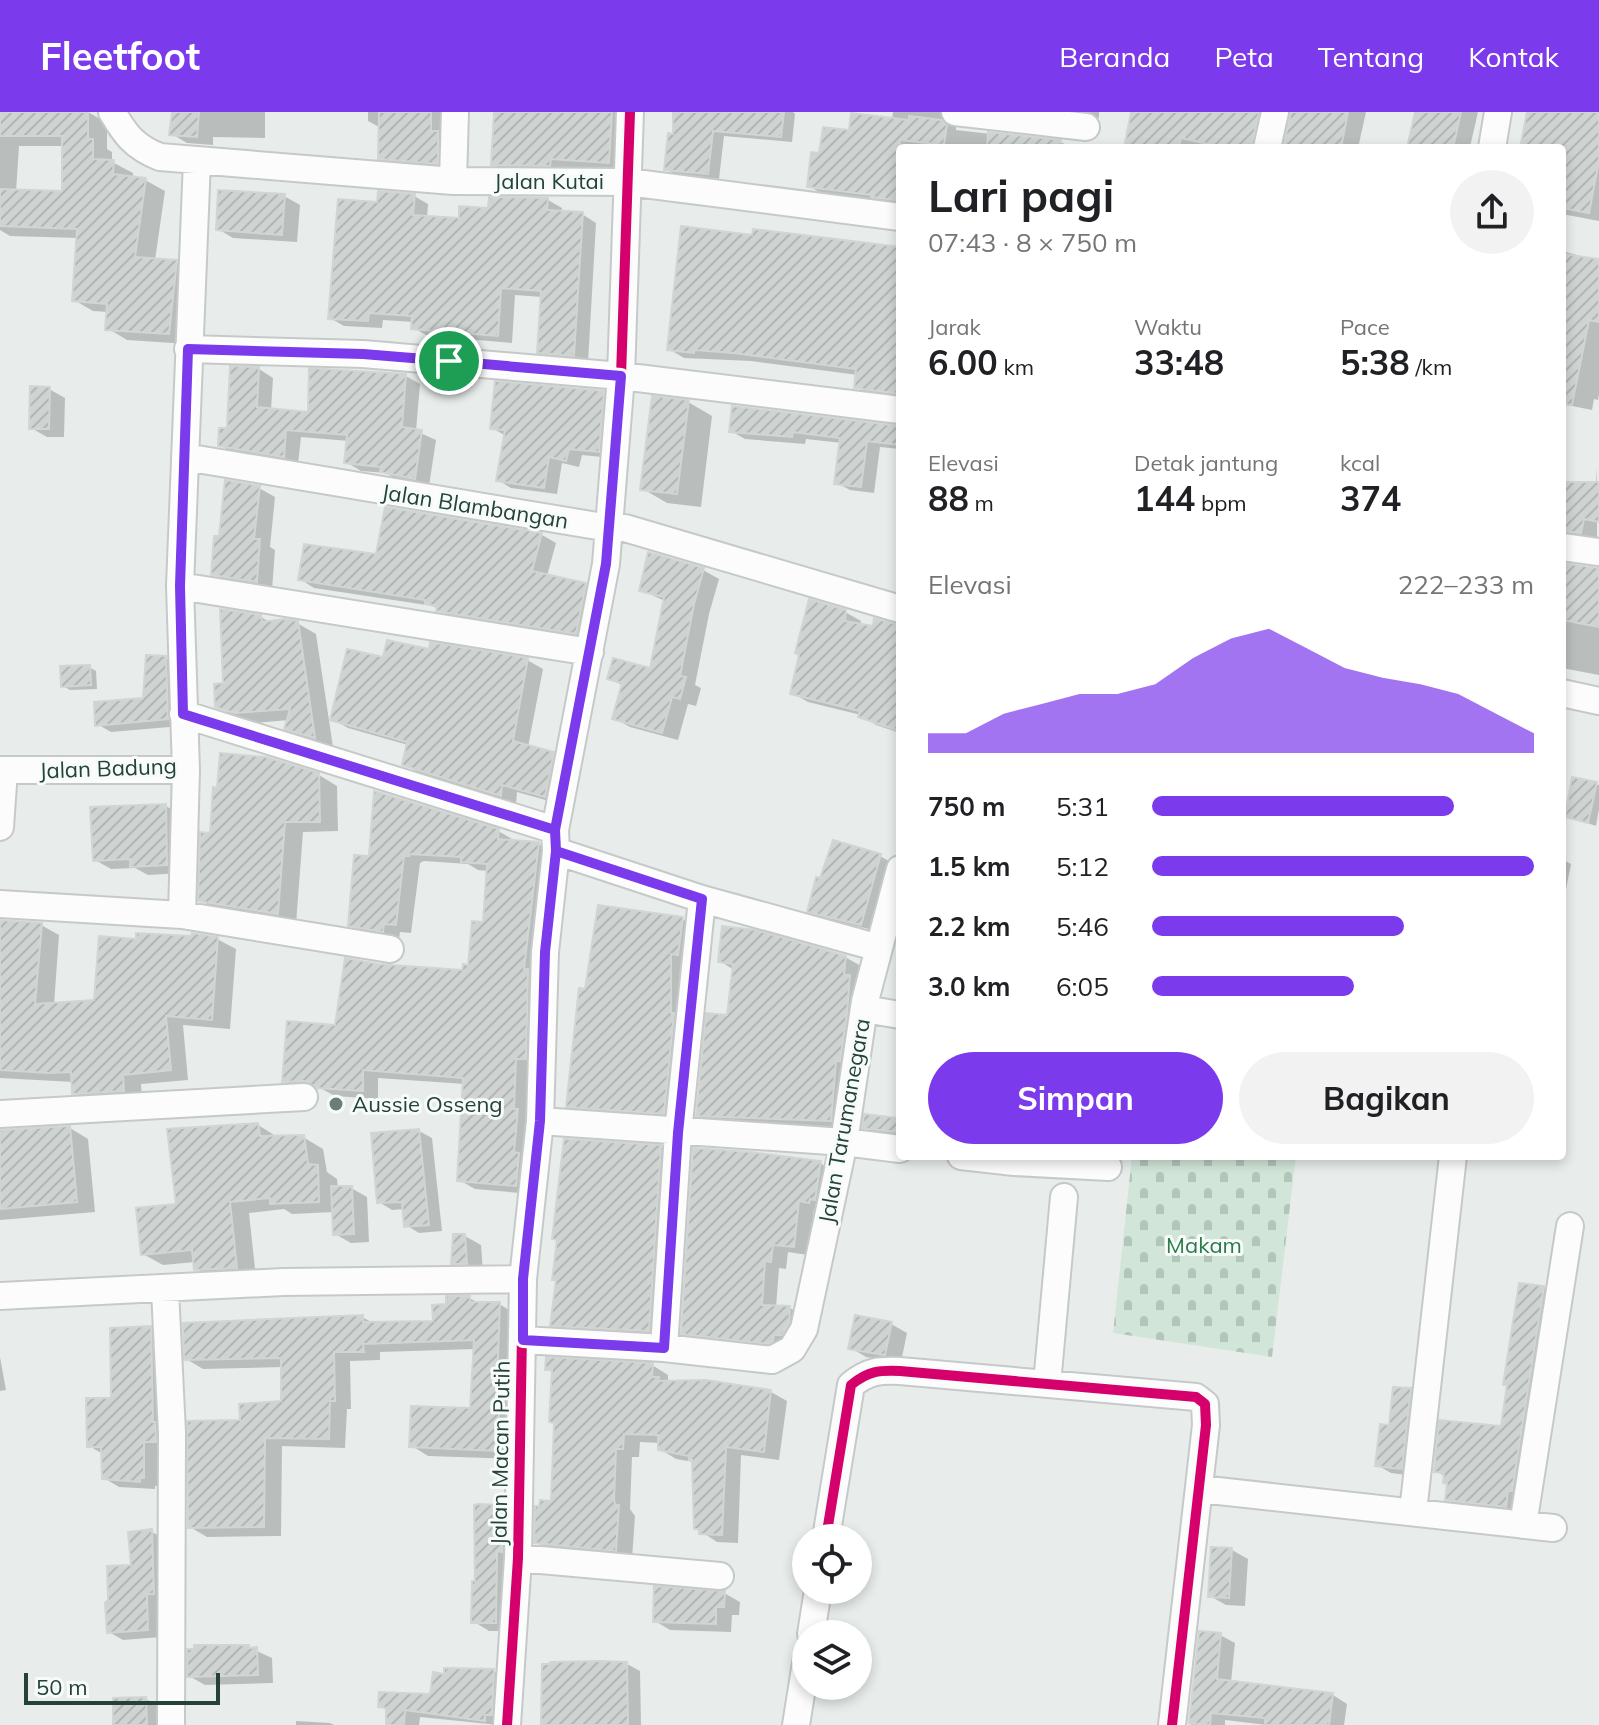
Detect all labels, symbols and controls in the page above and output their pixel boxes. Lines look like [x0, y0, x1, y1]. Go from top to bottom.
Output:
text: Fleetfoot [40, 32, 200, 80]
text: Beranda [1059, 39, 1170, 74]
text: Peta [1214, 39, 1274, 74]
text: Tentang [1318, 39, 1424, 74]
text: Kontak [1468, 39, 1559, 74]
street label: Jalan Kutai [494, 167, 604, 195]
text: Lari pagi [928, 168, 1114, 223]
button: share [1450, 170, 1534, 254]
text: 07:43 · 8 × 750 m [928, 226, 1137, 259]
text: Jarak [928, 313, 981, 341]
text: Waktu [1134, 313, 1202, 341]
text: Pace [1340, 313, 1390, 341]
pin [415, 327, 483, 395]
icon: arrive [427, 339, 471, 383]
text: 6.00 [928, 341, 998, 384]
text: 33:48 [1134, 341, 1224, 384]
text: 5:38 [1340, 341, 1410, 384]
text: km [998, 353, 1034, 381]
text: /km [1410, 353, 1452, 381]
text: Elevasi [928, 449, 999, 477]
text: Detak jantung [1134, 449, 1278, 477]
text: kcal [1340, 449, 1380, 477]
street label: Jalan Blambangan [380, 477, 570, 535]
text: 88 [928, 477, 969, 520]
text: 144 [1134, 477, 1195, 520]
text: 374 [1340, 477, 1401, 520]
text: m [969, 489, 994, 517]
text: bpm [1195, 489, 1247, 517]
text: Elevasi [928, 568, 1012, 601]
text: 222–233 m [1398, 568, 1534, 601]
street label: Jalan Badung [39, 752, 177, 784]
text: 750 m [928, 790, 1005, 823]
text: 5:31 [1056, 790, 1109, 823]
text: 1.5 km [928, 850, 1011, 883]
text: 5:12 [1056, 850, 1109, 883]
text: 2.2 km [928, 910, 1011, 943]
text: 5:46 [1056, 910, 1109, 943]
text: 3.0 km [928, 970, 1011, 1003]
text: 6:05 [1056, 970, 1109, 1003]
street label: Jalan Tarumanegara [812, 1016, 876, 1226]
button: Simpan [928, 1052, 1223, 1144]
button: Bagikan [1239, 1052, 1534, 1144]
place label: Aussie Osseng [352, 1090, 503, 1118]
marker: Aussie Osseng [327, 1095, 345, 1113]
park label: Makam [1166, 1231, 1242, 1259]
street label: Jalan Macan Putih [484, 1360, 516, 1546]
map controls [792, 1524, 872, 1700]
button: locate [792, 1524, 872, 1604]
button: layers [792, 1620, 872, 1700]
scale bar [24, 1669, 220, 1705]
text: 50 m [36, 1673, 87, 1701]

